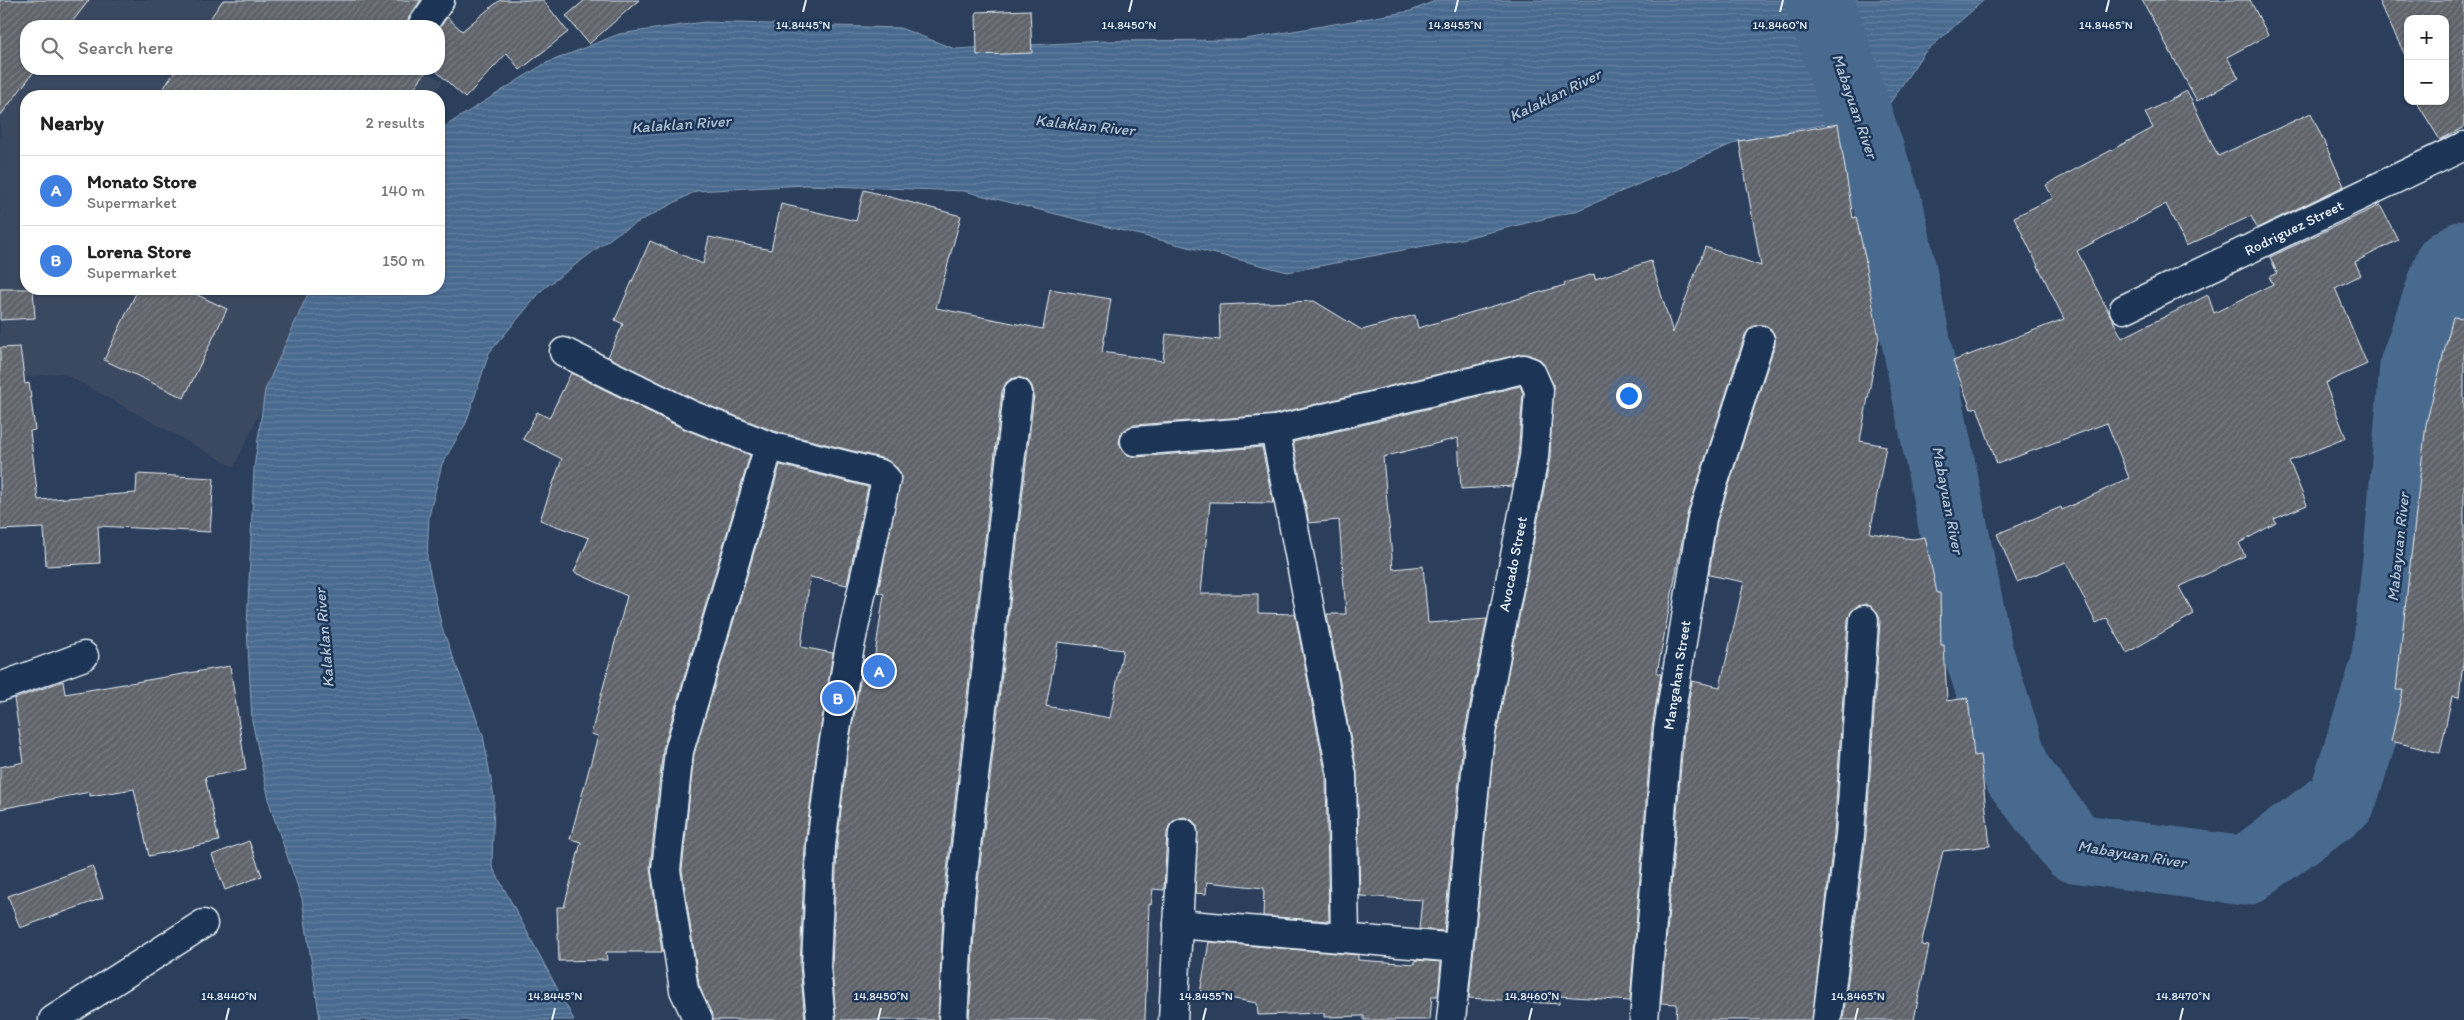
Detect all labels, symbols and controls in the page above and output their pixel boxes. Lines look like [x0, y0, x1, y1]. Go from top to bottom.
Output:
map controls [2404, 15, 2449, 105]
button: + [2404, 15, 2449, 60]
text: 14.8445°N [776, 18, 830, 32]
text: 14.8450°N [1102, 18, 1156, 32]
text: 14.8455°N [1428, 18, 1482, 32]
text: 14.8460°N [1753, 18, 1807, 32]
text: 14.8465°N [2079, 18, 2133, 32]
search box [20, 20, 445, 75]
icon: search [38, 34, 66, 62]
text: Search here [78, 36, 173, 59]
water label: Mabayuan River [1828, 51, 1882, 163]
button: − [2404, 60, 2449, 105]
water label: Kalaklan River [1506, 64, 1605, 125]
text: Nearby [40, 110, 104, 135]
water label: Kalaklan River [1034, 110, 1137, 140]
water label: Kalaklan River [631, 111, 733, 137]
text: 2 results [365, 113, 425, 132]
text: Monato Store [87, 170, 197, 193]
text: A [51, 181, 61, 200]
text: 140 m [381, 181, 425, 200]
text: Supermarket [87, 193, 177, 212]
street label: Rodriguez Street [2242, 196, 2347, 260]
text: Lorena Store [87, 240, 191, 263]
text: B [51, 251, 61, 270]
text: 150 m [382, 251, 425, 270]
text: Supermarket [87, 263, 177, 282]
your location [1616, 383, 1642, 409]
water label: Mabayuan River [1928, 444, 1968, 557]
water label: Mabayuan River [2383, 490, 2413, 602]
street label: Avocado Street [1495, 514, 1531, 613]
water label: Kalaklan River [310, 586, 338, 688]
street label: Mangahan Street [1659, 619, 1695, 731]
pin: A [863, 652, 895, 690]
pin: B [822, 679, 854, 717]
water label: Mabayuan River [2076, 836, 2189, 872]
text: 14.8440°N [201, 989, 257, 1003]
text: 14.8445°N [528, 989, 582, 1003]
text: 14.8450°N [854, 989, 908, 1003]
text: 14.8455°N [1179, 989, 1233, 1003]
text: 14.8460°N [1505, 989, 1559, 1003]
text: 14.8465°N [1831, 989, 1885, 1003]
text: 14.8470°N [2156, 989, 2210, 1003]

